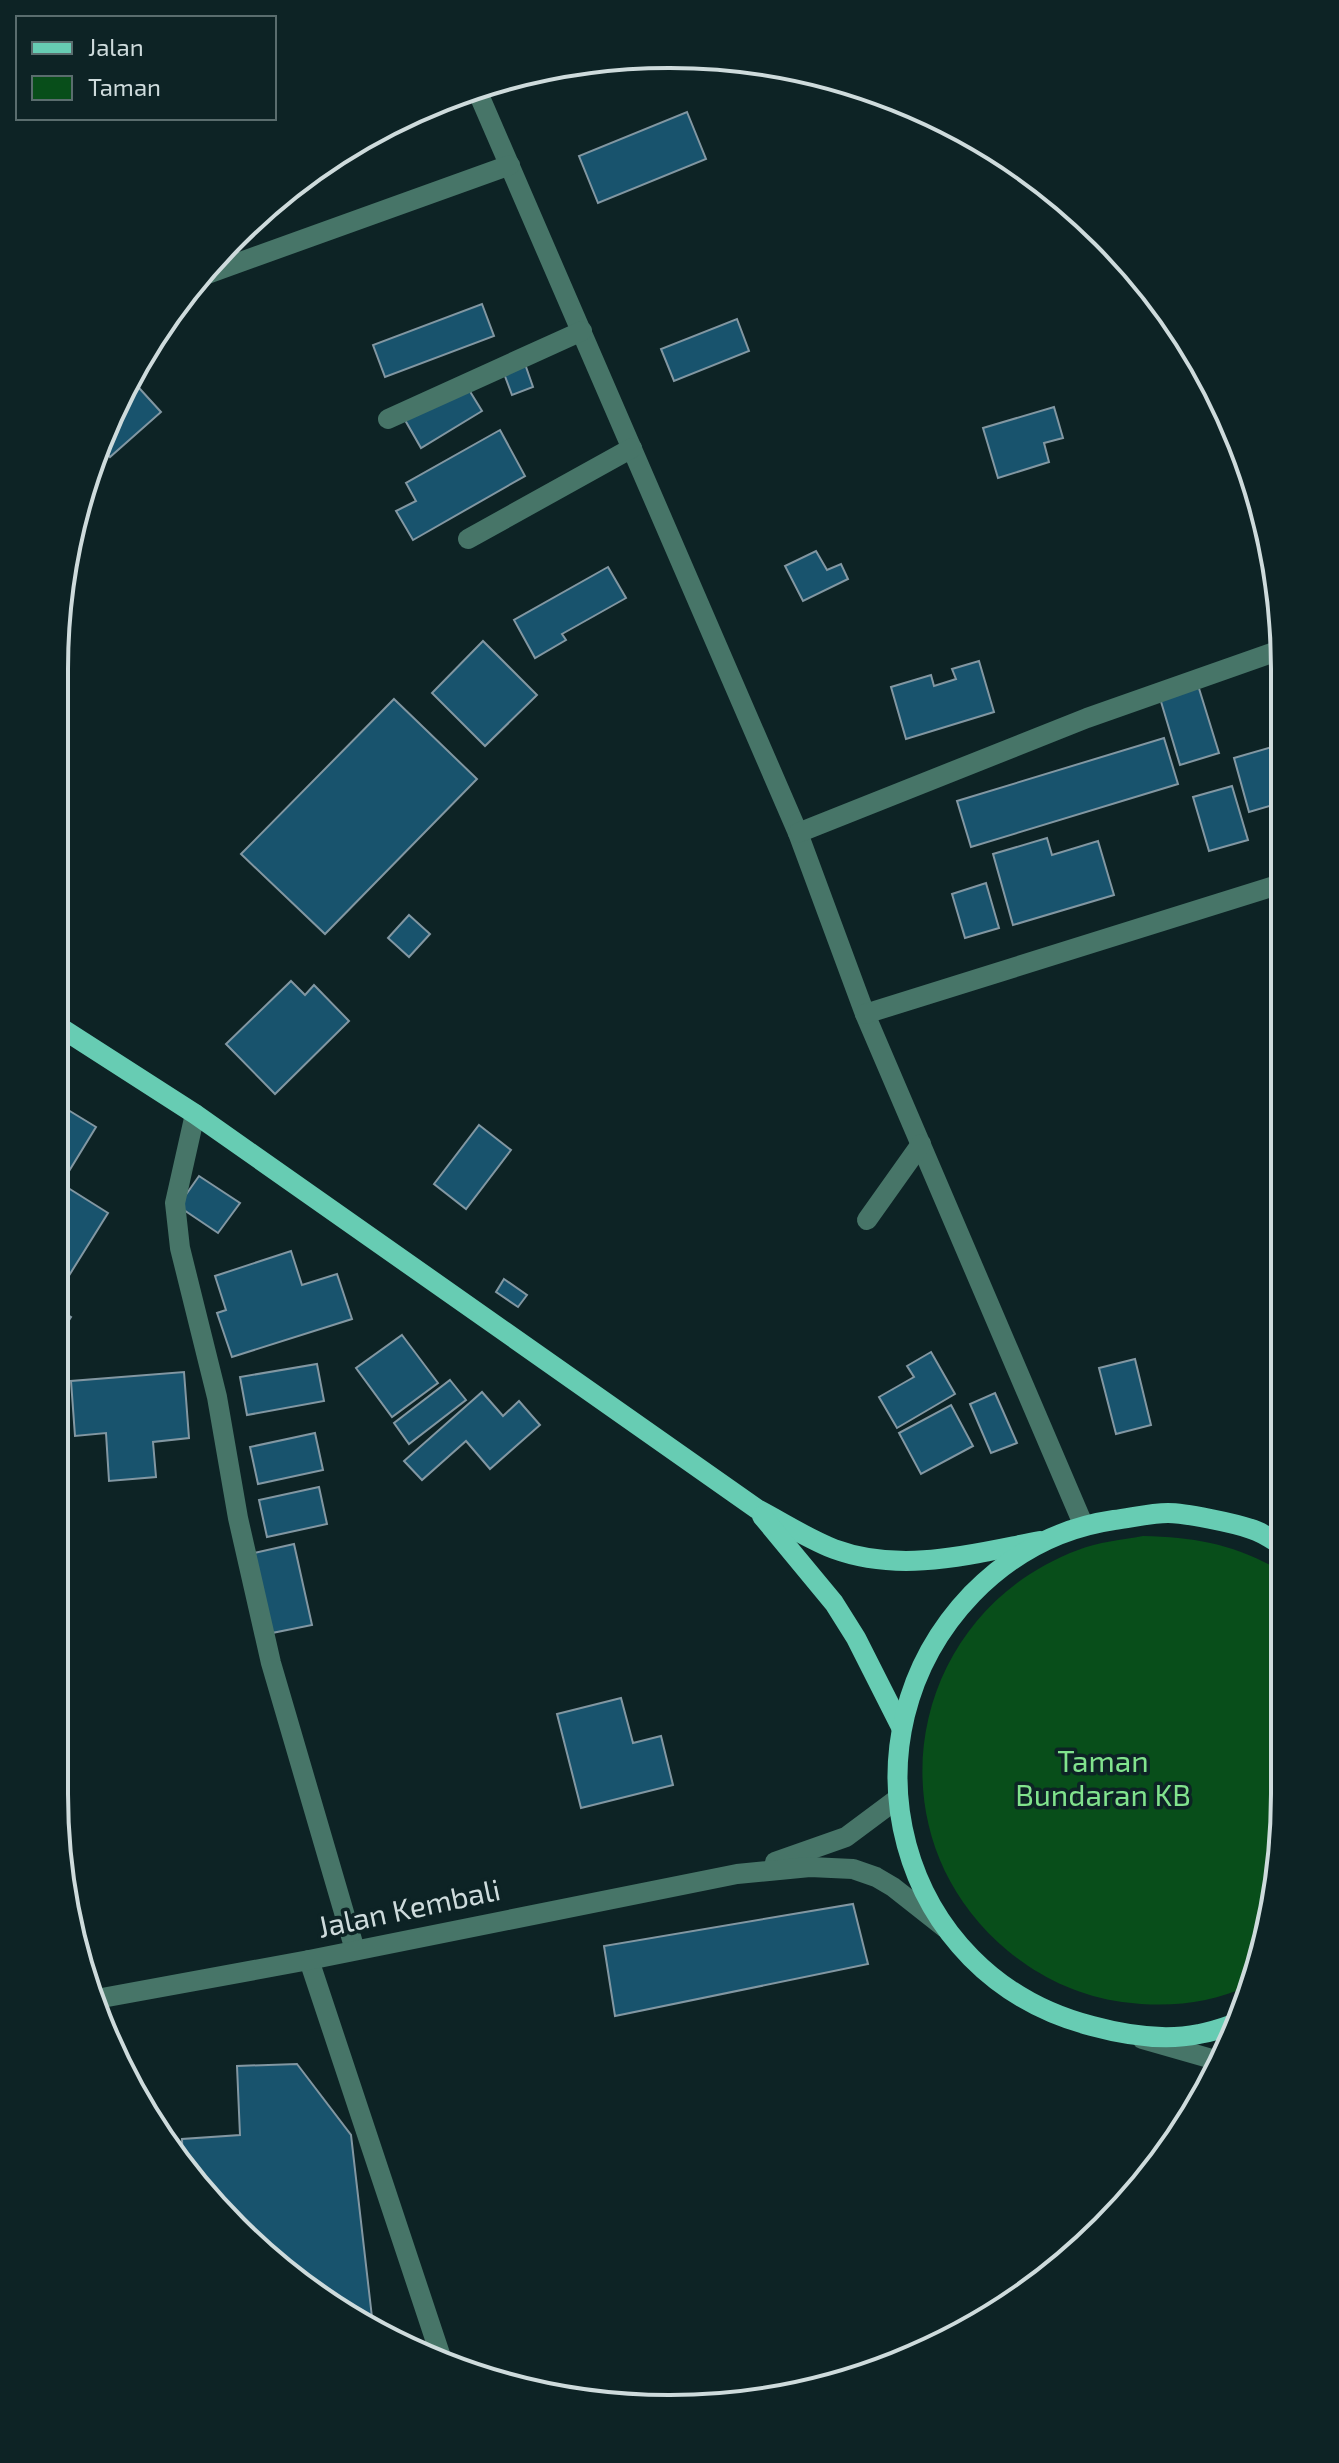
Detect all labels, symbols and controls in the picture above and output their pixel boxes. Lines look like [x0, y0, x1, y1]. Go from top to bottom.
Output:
legend [16, 16, 276, 120]
text: Jalan [88, 32, 144, 61]
text: Taman [88, 72, 161, 101]
park label: Taman Bundaran KB [1015, 1742, 1191, 1812]
street label: Jalan Kembali [314, 1870, 503, 1944]

